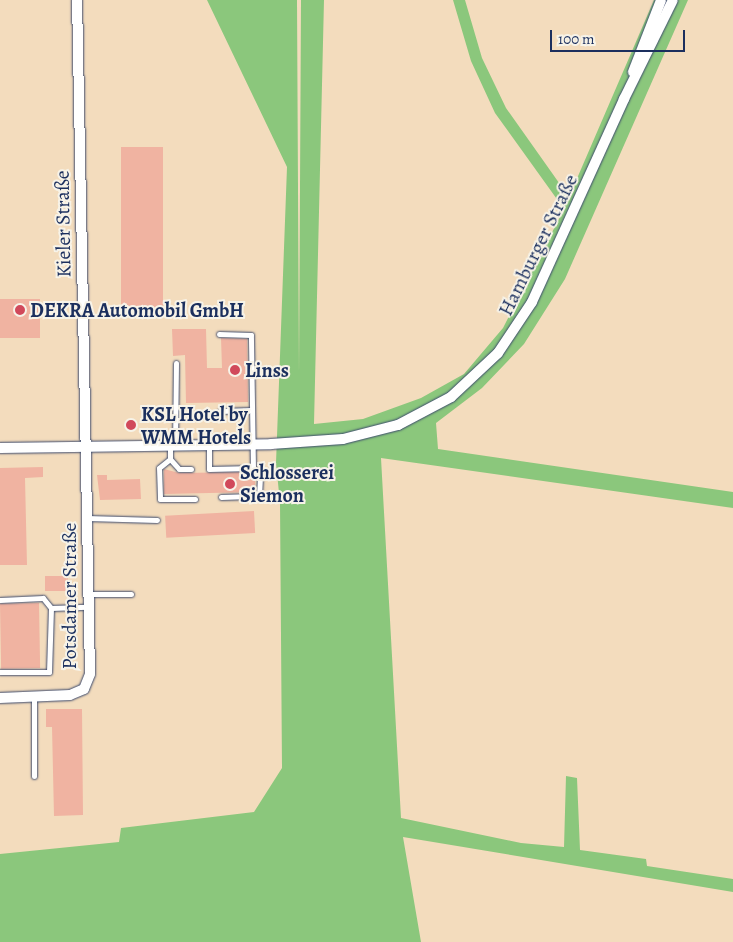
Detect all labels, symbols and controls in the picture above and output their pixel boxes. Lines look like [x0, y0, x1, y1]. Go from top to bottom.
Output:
scale bar [553, 20, 688, 52]
text: 100 m [558, 29, 595, 49]
street label: Kieler Straße [50, 170, 76, 278]
street label: Hamburger Straße [493, 170, 583, 320]
place label: DEKRA Automobil GmbH [30, 298, 244, 322]
marker: DEKRA Automobil GmbH [14, 304, 26, 316]
place label: Linss [245, 358, 289, 382]
marker: Linss [229, 364, 241, 376]
place label: KSL Hotel by WMM Hotels [141, 402, 251, 449]
marker: KSL Hotel by WMM Hotels [125, 419, 137, 431]
place label: Schlosserei Siemon [240, 460, 334, 507]
marker: Schlosserei Siemon [224, 478, 236, 490]
street label: Potsdamer Straße [57, 523, 81, 669]

